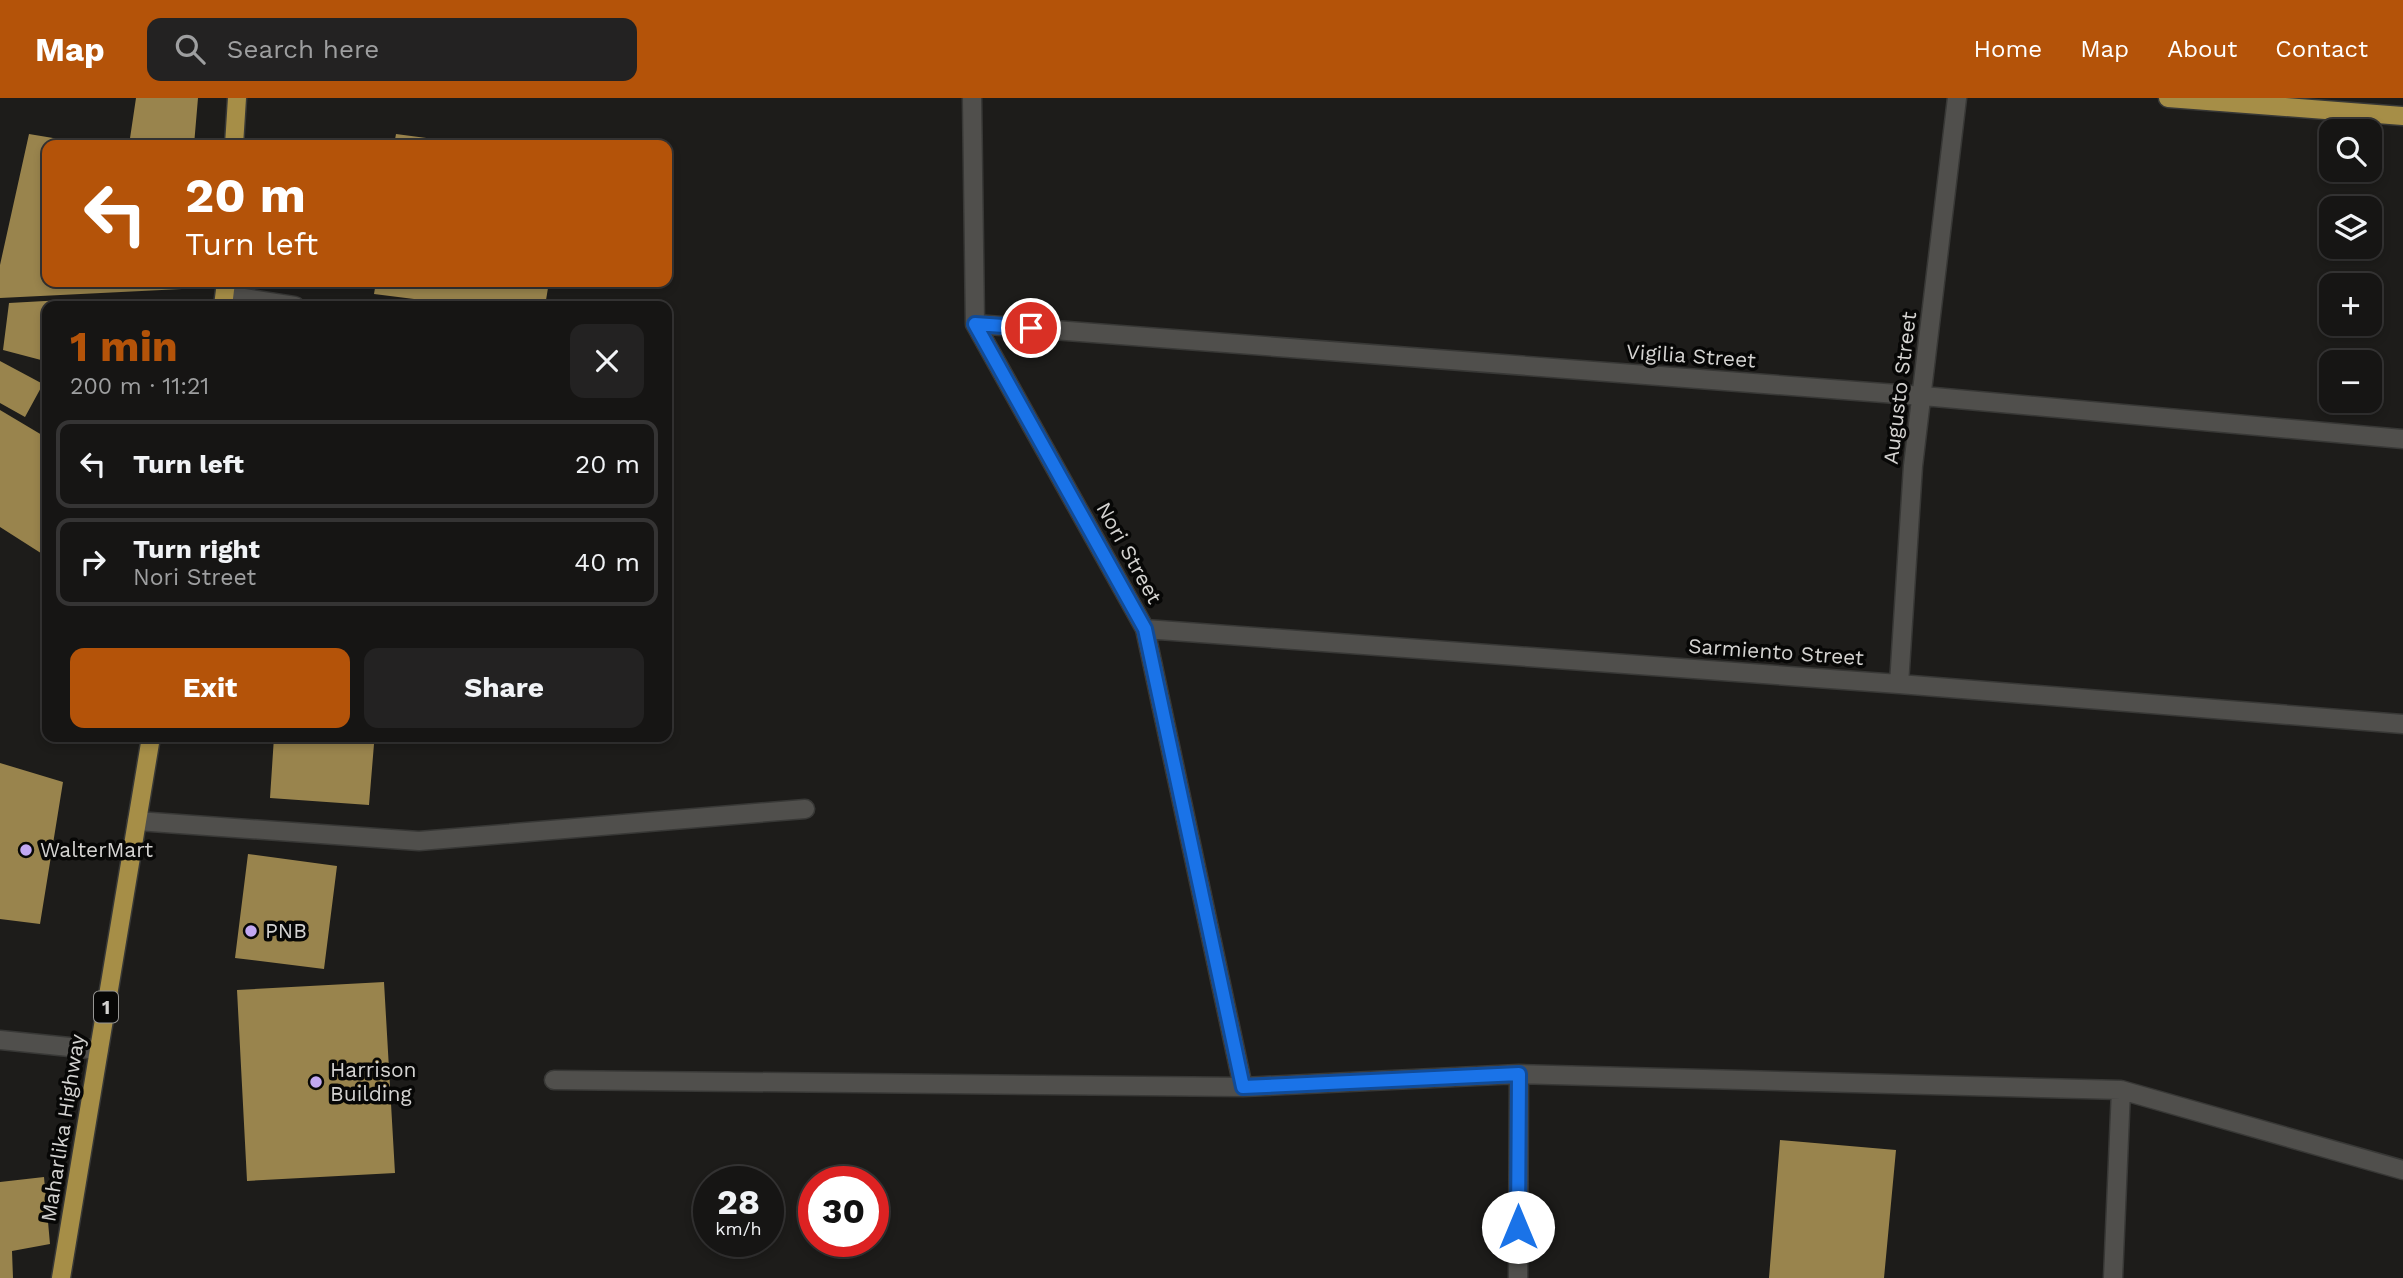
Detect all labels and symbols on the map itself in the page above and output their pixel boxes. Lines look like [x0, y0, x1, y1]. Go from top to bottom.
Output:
pin [1001, 298, 1061, 358]
street label: Augusto Street [1878, 310, 1921, 466]
street label: Vigilia Street [1625, 339, 1757, 373]
street label: Nori Street [1091, 498, 1168, 608]
street label: Sarmiento Street [1687, 633, 1865, 670]
place label: WalterMart [40, 837, 153, 862]
marker: WalterMart [18, 842, 34, 858]
place label: PNB [265, 918, 307, 943]
marker: PNB [243, 923, 259, 939]
road number: 1 [94, 992, 118, 1023]
street label: Maharlika Highway [35, 1032, 90, 1224]
place label: Harrison Building [330, 1057, 417, 1106]
marker: Harrison Building [308, 1074, 324, 1090]
speed limit sign: 30 [798, 1166, 889, 1257]
position arrow [1481, 1190, 1555, 1264]

